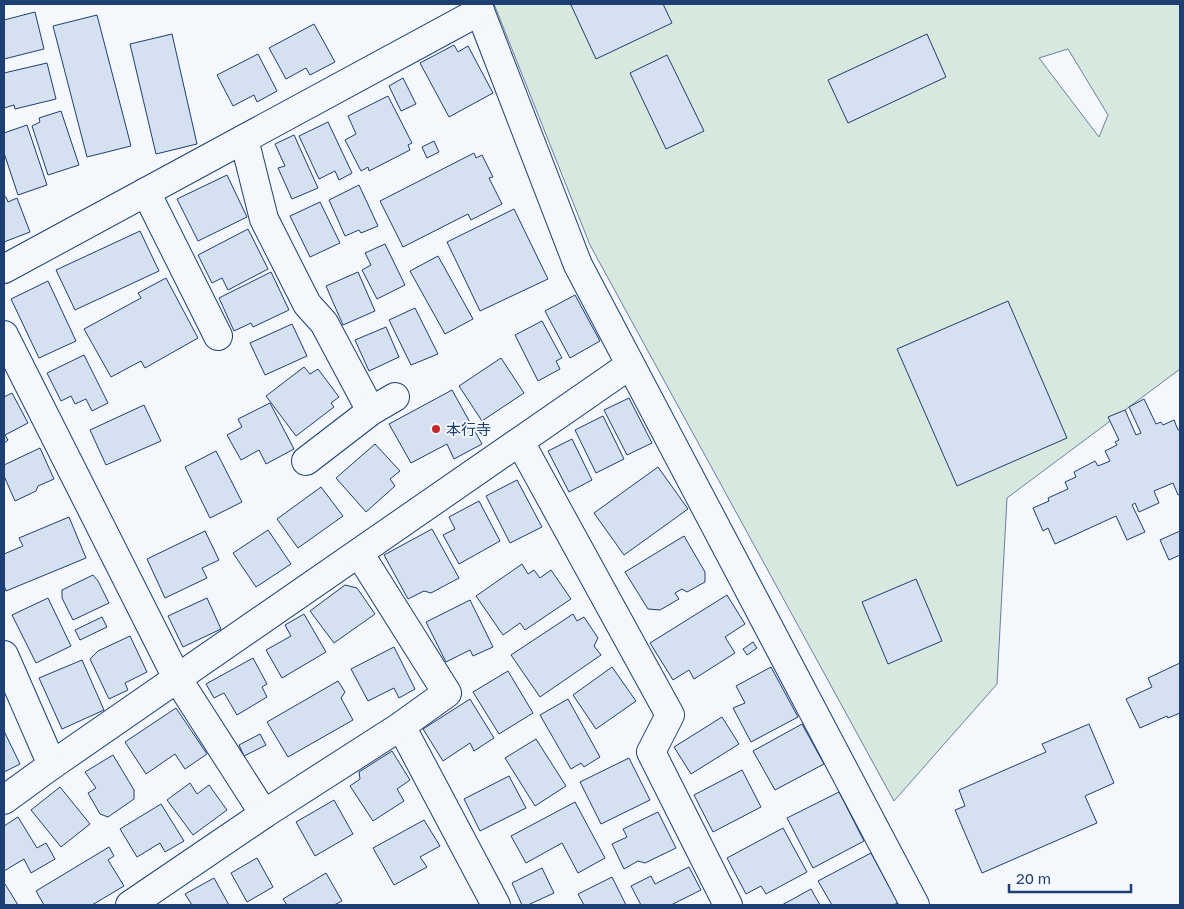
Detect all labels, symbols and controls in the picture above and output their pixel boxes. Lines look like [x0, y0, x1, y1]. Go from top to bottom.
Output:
place label: 本行寺 [446, 420, 491, 438]
marker: 本行寺 [430, 423, 442, 435]
scale bar [1009, 862, 1132, 894]
text: 20 m [1016, 869, 1051, 887]

